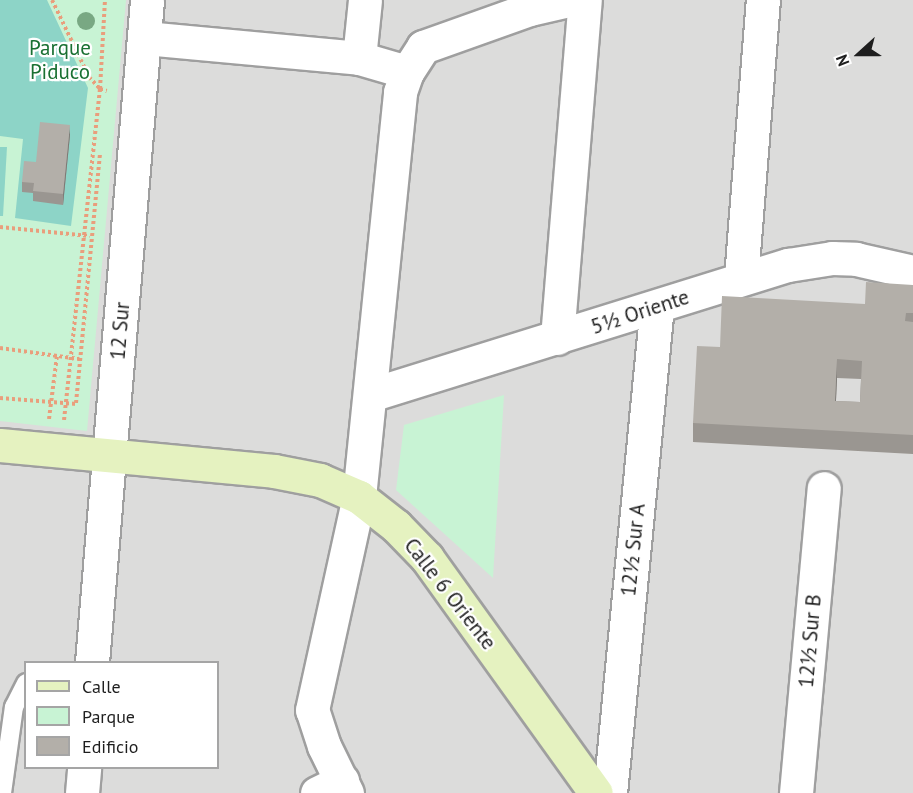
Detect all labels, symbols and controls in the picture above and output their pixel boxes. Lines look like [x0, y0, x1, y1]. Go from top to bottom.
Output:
north arrow [829, 24, 889, 84]
park label: Parque Piduco [29, 35, 91, 85]
text: N [831, 52, 853, 69]
street label: 5½ Oriente [588, 284, 692, 340]
street label: 12 Sur [105, 301, 135, 361]
street label: 12½ Sur A [616, 502, 650, 598]
street label: Calle 6 Oriente [399, 533, 501, 655]
street label: 12½ Sur B [793, 593, 827, 689]
legend [24, 661, 219, 769]
text: Calle [82, 675, 121, 698]
text: Parque [82, 705, 135, 728]
text: Edificio [82, 735, 138, 758]

